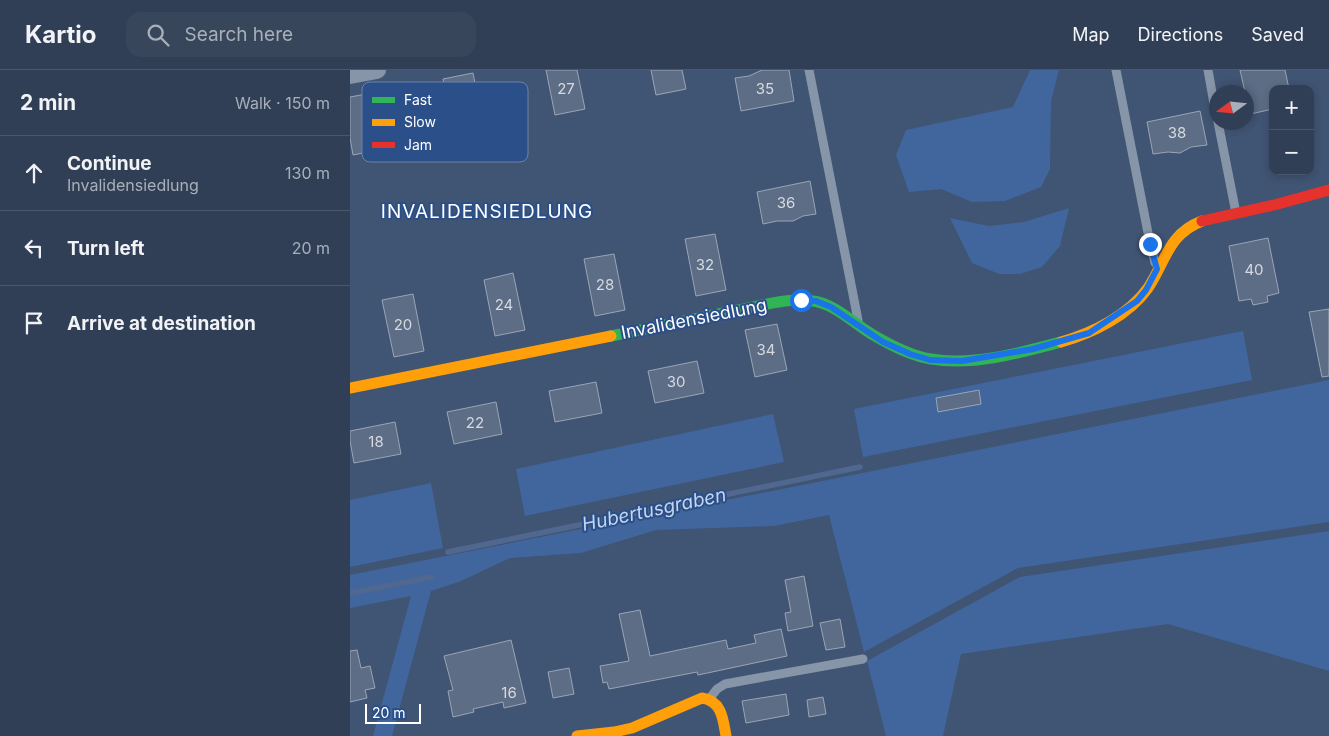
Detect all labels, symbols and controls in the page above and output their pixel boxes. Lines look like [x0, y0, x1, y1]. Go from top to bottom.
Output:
search box [126, 12, 476, 57]
text: Kartio [25, 20, 96, 49]
icon: search [144, 21, 172, 49]
text: Search here [184, 23, 293, 46]
text: Map [1072, 24, 1110, 45]
text: Directions [1138, 24, 1223, 45]
text: Saved [1251, 24, 1304, 45]
house number: 27 [557, 79, 575, 98]
house number: 35 [756, 79, 774, 98]
legend [362, 82, 528, 162]
north arrow [1209, 85, 1254, 130]
map controls [1269, 85, 1314, 175]
button: + [1269, 85, 1314, 130]
text: 2 min [20, 90, 76, 115]
text: Fast [404, 91, 432, 108]
text: Walk · 150 m [235, 93, 330, 113]
text: Slow [404, 113, 436, 130]
house number: 38 [1168, 123, 1186, 142]
button: − [1269, 130, 1314, 175]
text: Jam [404, 136, 432, 153]
text: Continue [67, 152, 152, 175]
icon: ahead [20, 159, 48, 187]
text: 130 m [285, 163, 330, 183]
text: Invalidensiedlung [67, 175, 199, 195]
house number: 36 [777, 193, 795, 212]
district label: INVALIDENSIEDLUNG [381, 200, 593, 223]
route end [1139, 233, 1162, 256]
icon: left [20, 234, 48, 262]
text: Turn left [67, 237, 145, 260]
text: 20 m [292, 238, 330, 258]
house number: 32 [696, 255, 714, 274]
house number: 40 [1244, 260, 1264, 279]
house number: 28 [596, 275, 614, 294]
route start [790, 289, 813, 312]
street label: Invalidensiedlung [619, 294, 769, 343]
house number: 24 [495, 295, 513, 314]
icon: arrive [20, 309, 48, 337]
text: Arrive at destination [67, 312, 256, 335]
house number: 20 [394, 315, 412, 334]
house number: 34 [757, 340, 775, 359]
house number: 30 [667, 372, 685, 391]
house number: 22 [466, 413, 484, 432]
house number: 18 [368, 432, 384, 451]
water label: Hubertusgraben [580, 483, 728, 536]
house number: 16 [501, 683, 517, 702]
scale bar [365, 701, 421, 724]
text: 20 m [372, 704, 406, 721]

